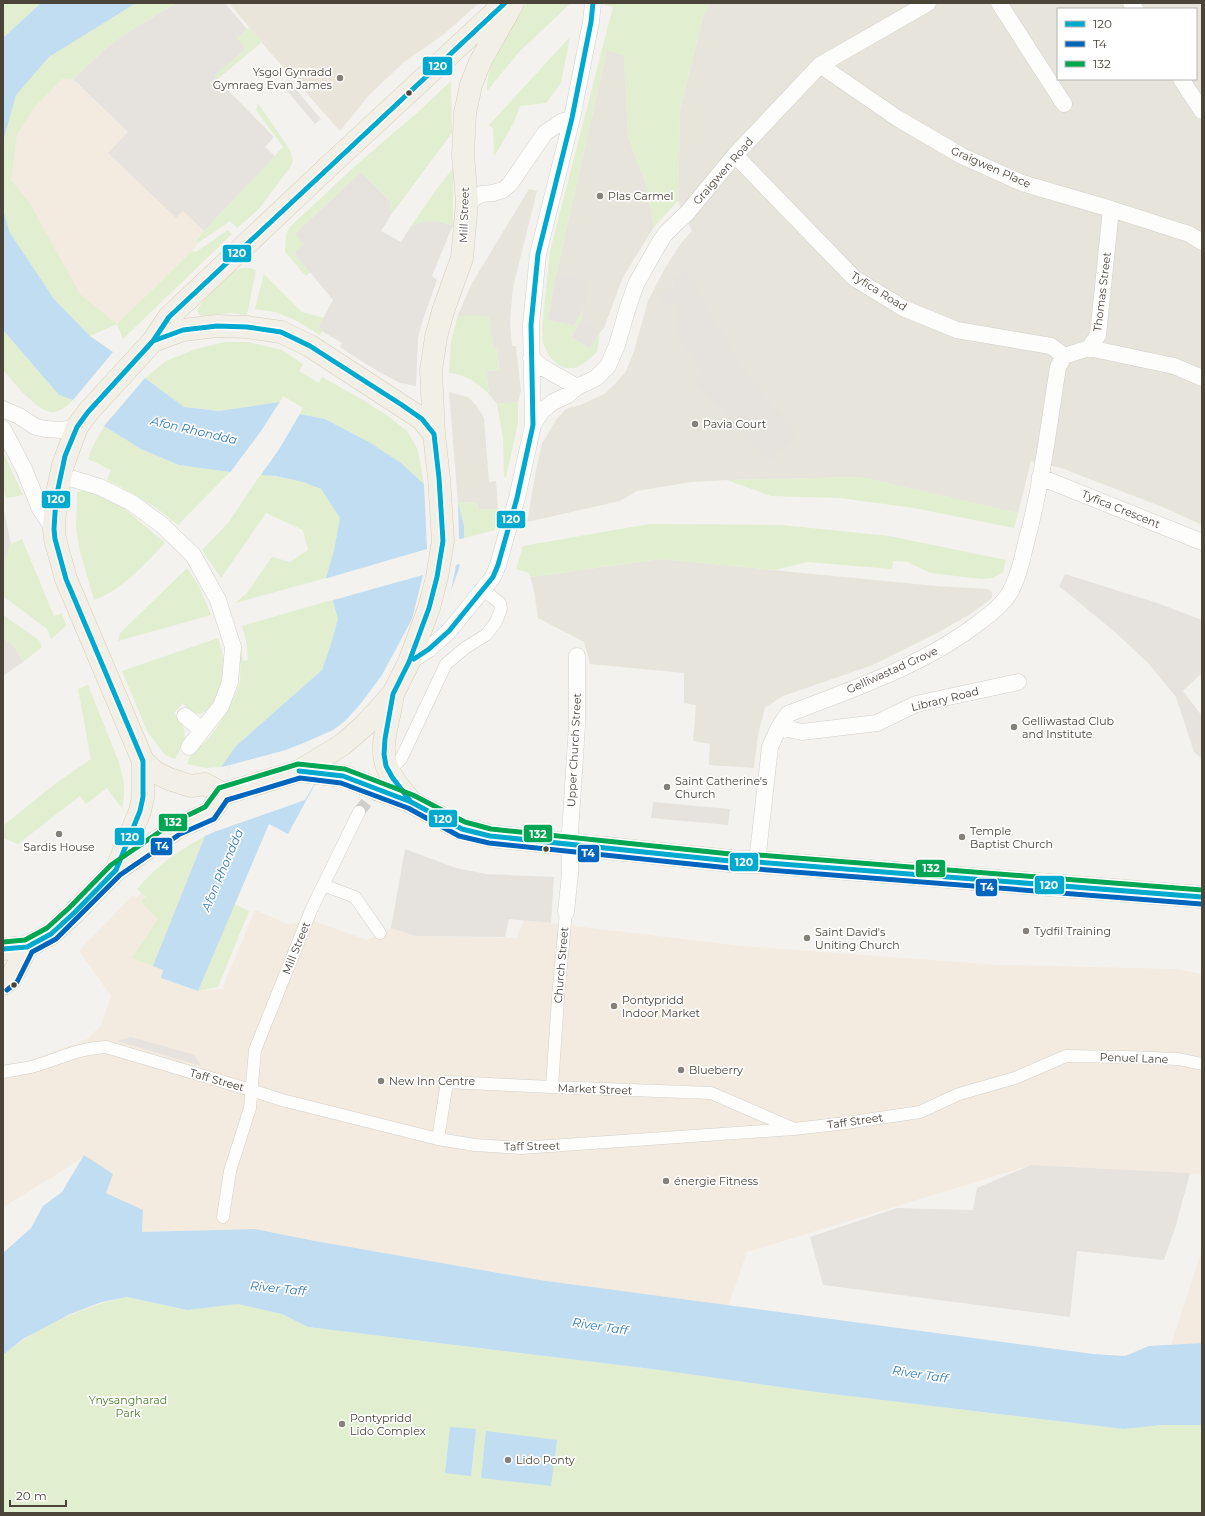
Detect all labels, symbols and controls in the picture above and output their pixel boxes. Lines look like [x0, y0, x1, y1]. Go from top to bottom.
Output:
legend [1057, 8, 1197, 80]
text: 120 [1093, 16, 1112, 31]
text: T4 [1093, 36, 1107, 51]
line badge: 120 [422, 56, 453, 76]
text: 132 [1093, 56, 1111, 71]
text: 120 [429, 59, 448, 73]
place label: Ysgol Gynradd Gymraeg Evan James [213, 65, 333, 92]
marker: Ysgol Gynradd Gymraeg Evan James [335, 73, 345, 83]
unlabelled marker [404, 88, 414, 98]
street label: Graigwen Road [690, 134, 756, 208]
street label: Graigwen Place [949, 143, 1033, 191]
street label: Mill Street [456, 186, 472, 243]
place label: Plas Carmel [608, 189, 673, 203]
marker: Plas Carmel [595, 191, 605, 201]
line badge: 120 [222, 244, 252, 263]
text: 120 [228, 246, 247, 260]
street label: Thomas Street [1090, 251, 1114, 333]
street label: Tyfica Road [848, 268, 910, 314]
water label: Afon Rhondda [148, 413, 239, 447]
place label: Pavia Court [703, 417, 767, 431]
marker: Pavia Court [690, 419, 700, 429]
street label: Tyfica Crescent [1080, 487, 1163, 531]
line badge: 120 [41, 490, 71, 509]
text: 120 [47, 492, 66, 506]
line badge: 120 [496, 510, 526, 529]
text: 120 [502, 512, 521, 526]
street label: Gelliwastad Grove [844, 643, 940, 696]
street label: Library Road [910, 684, 980, 714]
street label: Upper Church Street [564, 692, 584, 807]
place label: Gelliwastad Club and Institute [1022, 714, 1114, 741]
marker: Gelliwastad Club and Institute [1009, 722, 1019, 732]
place label: Saint Catherine's Church [675, 774, 768, 801]
marker: Saint Catherine's Church [662, 782, 672, 792]
line badge: 120 [428, 809, 458, 828]
text: 120 [434, 812, 453, 826]
line badge: 132 [158, 813, 188, 832]
text: 132 [164, 815, 182, 829]
line badge: 132 [523, 824, 553, 843]
place label: Temple Baptist Church [970, 824, 1053, 851]
water label: Afon Rhondda [197, 826, 246, 914]
line badge: 120 [114, 827, 145, 846]
text: 132 [529, 827, 547, 841]
marker: Sardis House [54, 829, 64, 839]
text: 120 [121, 830, 140, 844]
marker: Temple Baptist Church [957, 832, 967, 842]
line badge: T4 [150, 837, 173, 856]
text: T4 [155, 839, 169, 853]
place label: Sardis House [23, 840, 95, 854]
unlabelled marker [541, 844, 551, 854]
line badge: T4 [577, 844, 600, 863]
text: T4 [581, 846, 595, 860]
line badge: 120 [729, 852, 759, 872]
text: 120 [735, 855, 754, 869]
line badge: 132 [915, 859, 946, 878]
text: 132 [922, 861, 940, 875]
line badge: 120 [1034, 875, 1065, 895]
line badge: T4 [975, 878, 998, 897]
text: 120 [1040, 878, 1059, 892]
text: T4 [980, 880, 994, 894]
street label: Mill Street [279, 919, 313, 976]
place label: Tydfil Training [1034, 924, 1111, 938]
place label: Saint David's Uniting Church [815, 925, 900, 952]
street label: Church Street [551, 926, 571, 1004]
marker: Tydfil Training [1021, 926, 1031, 936]
marker: Saint David's Uniting Church [802, 933, 812, 943]
unlabelled marker [9, 980, 19, 990]
place label: Pontypridd Indoor Market [622, 993, 701, 1020]
marker: Pontypridd Indoor Market [609, 1001, 619, 1011]
street label: Penuel Lane [1099, 1050, 1169, 1066]
place label: Blueberry [689, 1063, 743, 1077]
marker: Blueberry [676, 1065, 686, 1075]
street label: Taff Street [188, 1066, 246, 1095]
place label: New Inn Centre [389, 1074, 475, 1088]
marker: New Inn Centre [376, 1076, 386, 1086]
street label: Market Street [557, 1081, 633, 1097]
street label: Taff Street [826, 1110, 884, 1132]
street label: Taff Street [504, 1139, 561, 1153]
place label: énergie Fitness [674, 1174, 759, 1188]
marker: énergie Fitness [661, 1176, 671, 1186]
water label: River Taff [249, 1278, 309, 1299]
water label: River Taff [571, 1314, 631, 1338]
water label: River Taff [891, 1362, 951, 1386]
park label: Ynysangharad Park [89, 1393, 167, 1420]
place label: Pontypridd Lido Complex [350, 1411, 426, 1438]
marker: Pontypridd Lido Complex [337, 1419, 347, 1429]
place label: Lido Ponty [516, 1453, 575, 1467]
marker: Lido Ponty [503, 1455, 513, 1465]
scale bar [10, 1482, 66, 1508]
text: 20 m [16, 1488, 47, 1503]

